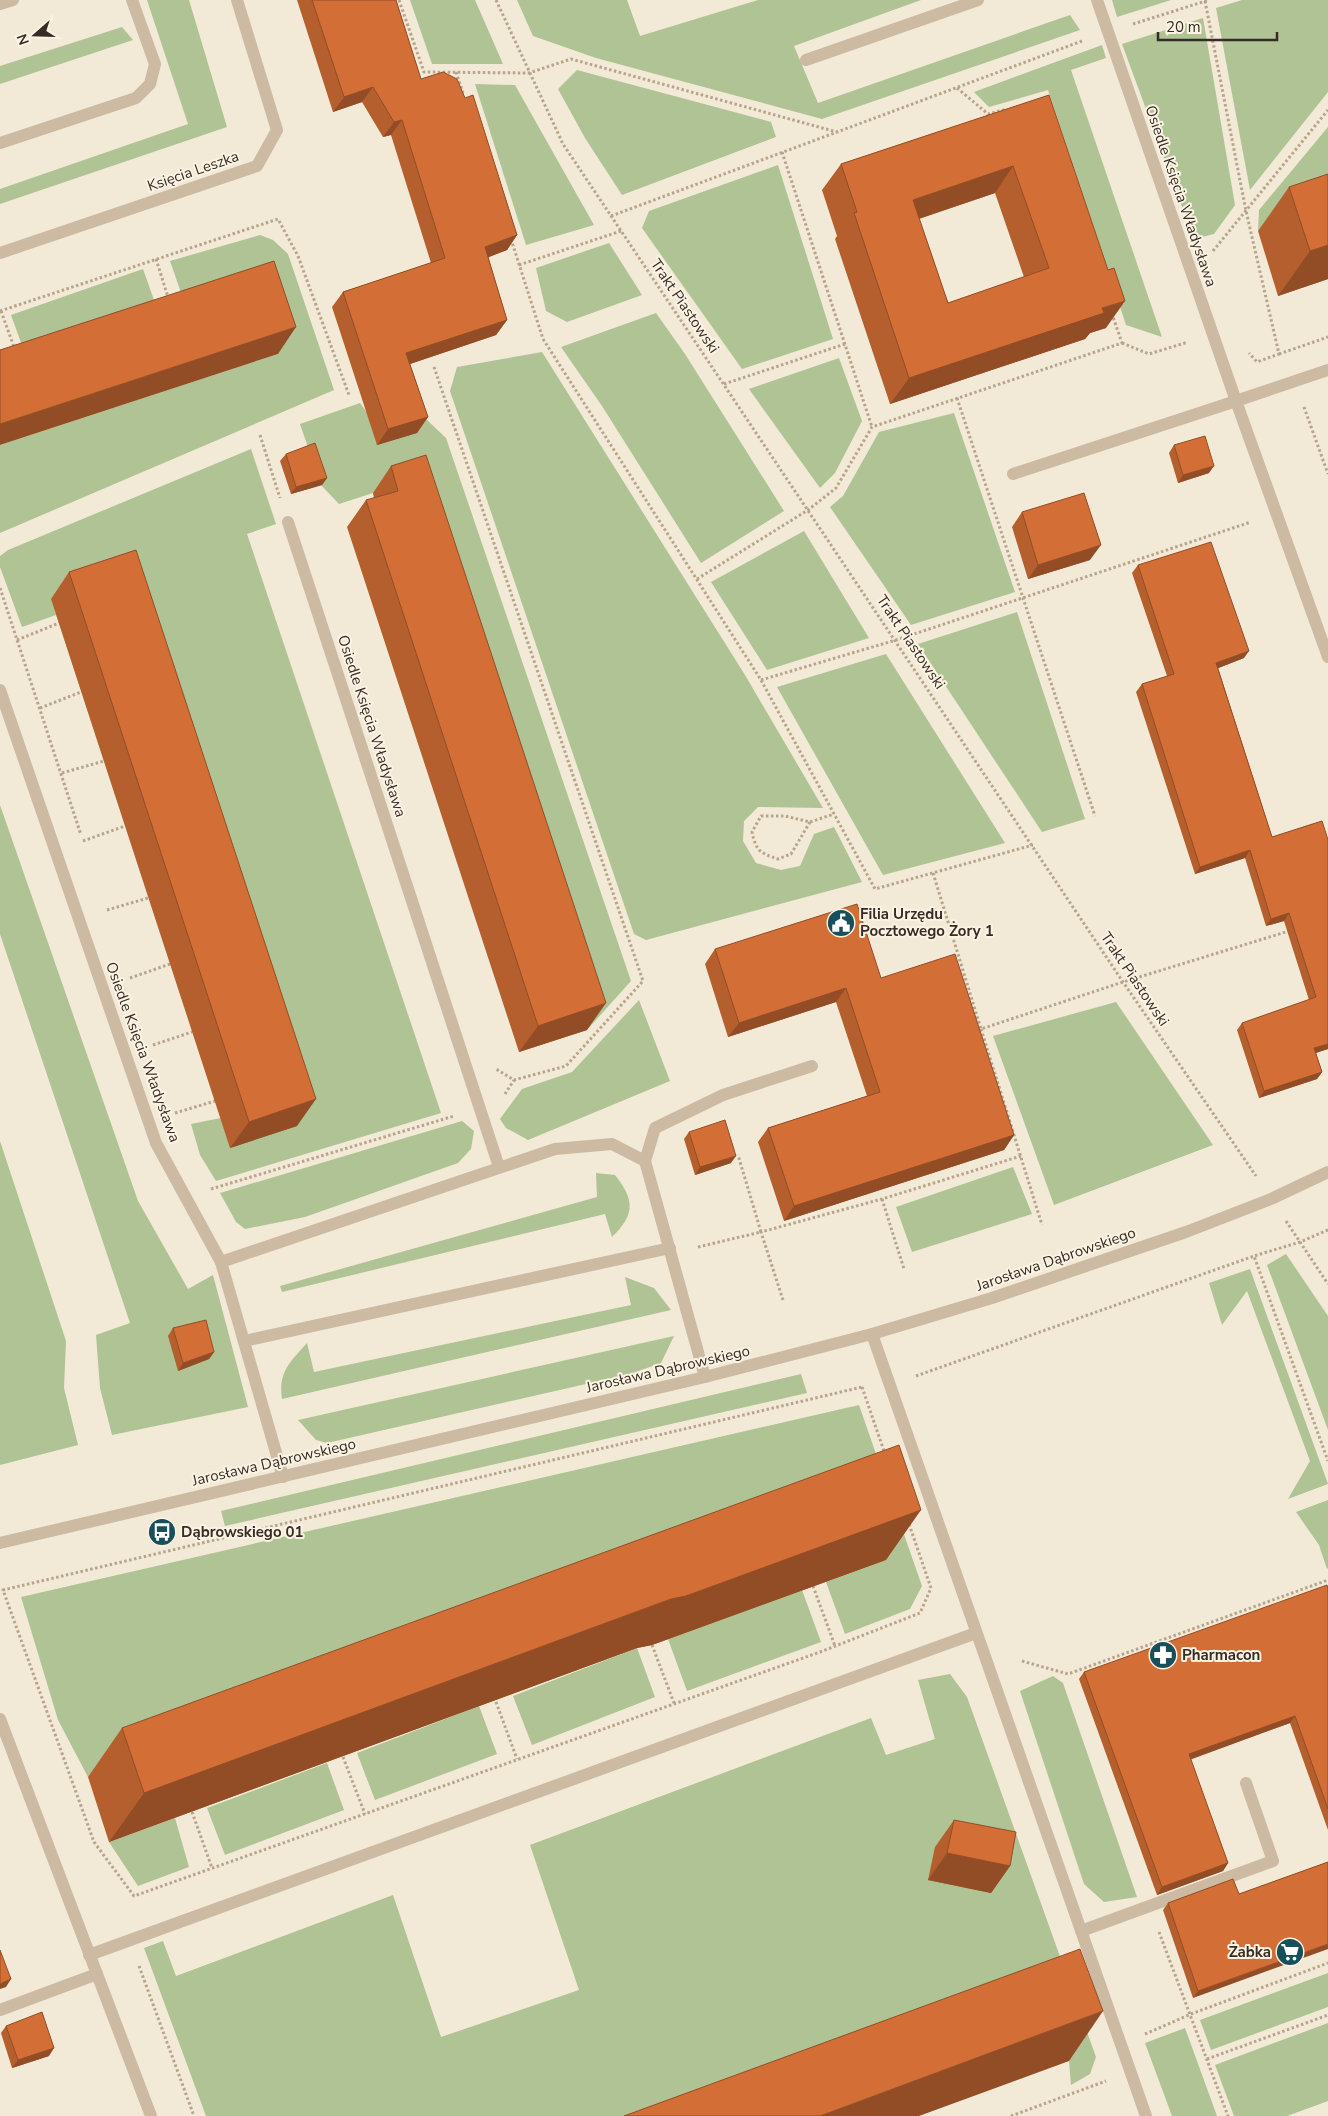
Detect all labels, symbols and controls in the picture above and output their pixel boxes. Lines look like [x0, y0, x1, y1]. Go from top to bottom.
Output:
north arrow [10, 10, 60, 60]
scale bar [1158, 10, 1277, 42]
text: 20 m [1166, 17, 1201, 37]
text: N [13, 31, 34, 47]
street label: Osiedle Księcia Władysława [1141, 103, 1221, 289]
street label: Księcia Leszka [145, 146, 241, 196]
street label: Trakt Piastowski [646, 255, 724, 357]
street label: Trakt Piastowski [872, 591, 950, 693]
street label: Osiedle Księcia Władysława [333, 632, 411, 820]
place label: Filia Urzędu Pocztowego Żory 1 [860, 904, 994, 941]
public building icon: Filia Urzędu Pocztowego Żory 1 [826, 908, 856, 938]
street label: Trakt Piastowski [1096, 928, 1174, 1030]
street label: Osiedle Księcia Władysława [101, 959, 185, 1145]
street label: Jarosława Dąbrowskiego [973, 1222, 1138, 1296]
street label: Jarosława Dąbrowskiego [583, 1340, 752, 1398]
street label: Jarosława Dąbrowskiego [189, 1433, 358, 1491]
bus stop icon: Dąbrowskiego 01 [147, 1517, 177, 1547]
place label: Dąbrowskiego 01 [181, 1522, 304, 1542]
pharmacy icon: Pharmacon [1148, 1640, 1178, 1670]
place label: Pharmacon [1182, 1645, 1260, 1665]
supermarket icon: Żabka [1275, 1937, 1305, 1967]
place label: Żabka [1229, 1942, 1271, 1962]

